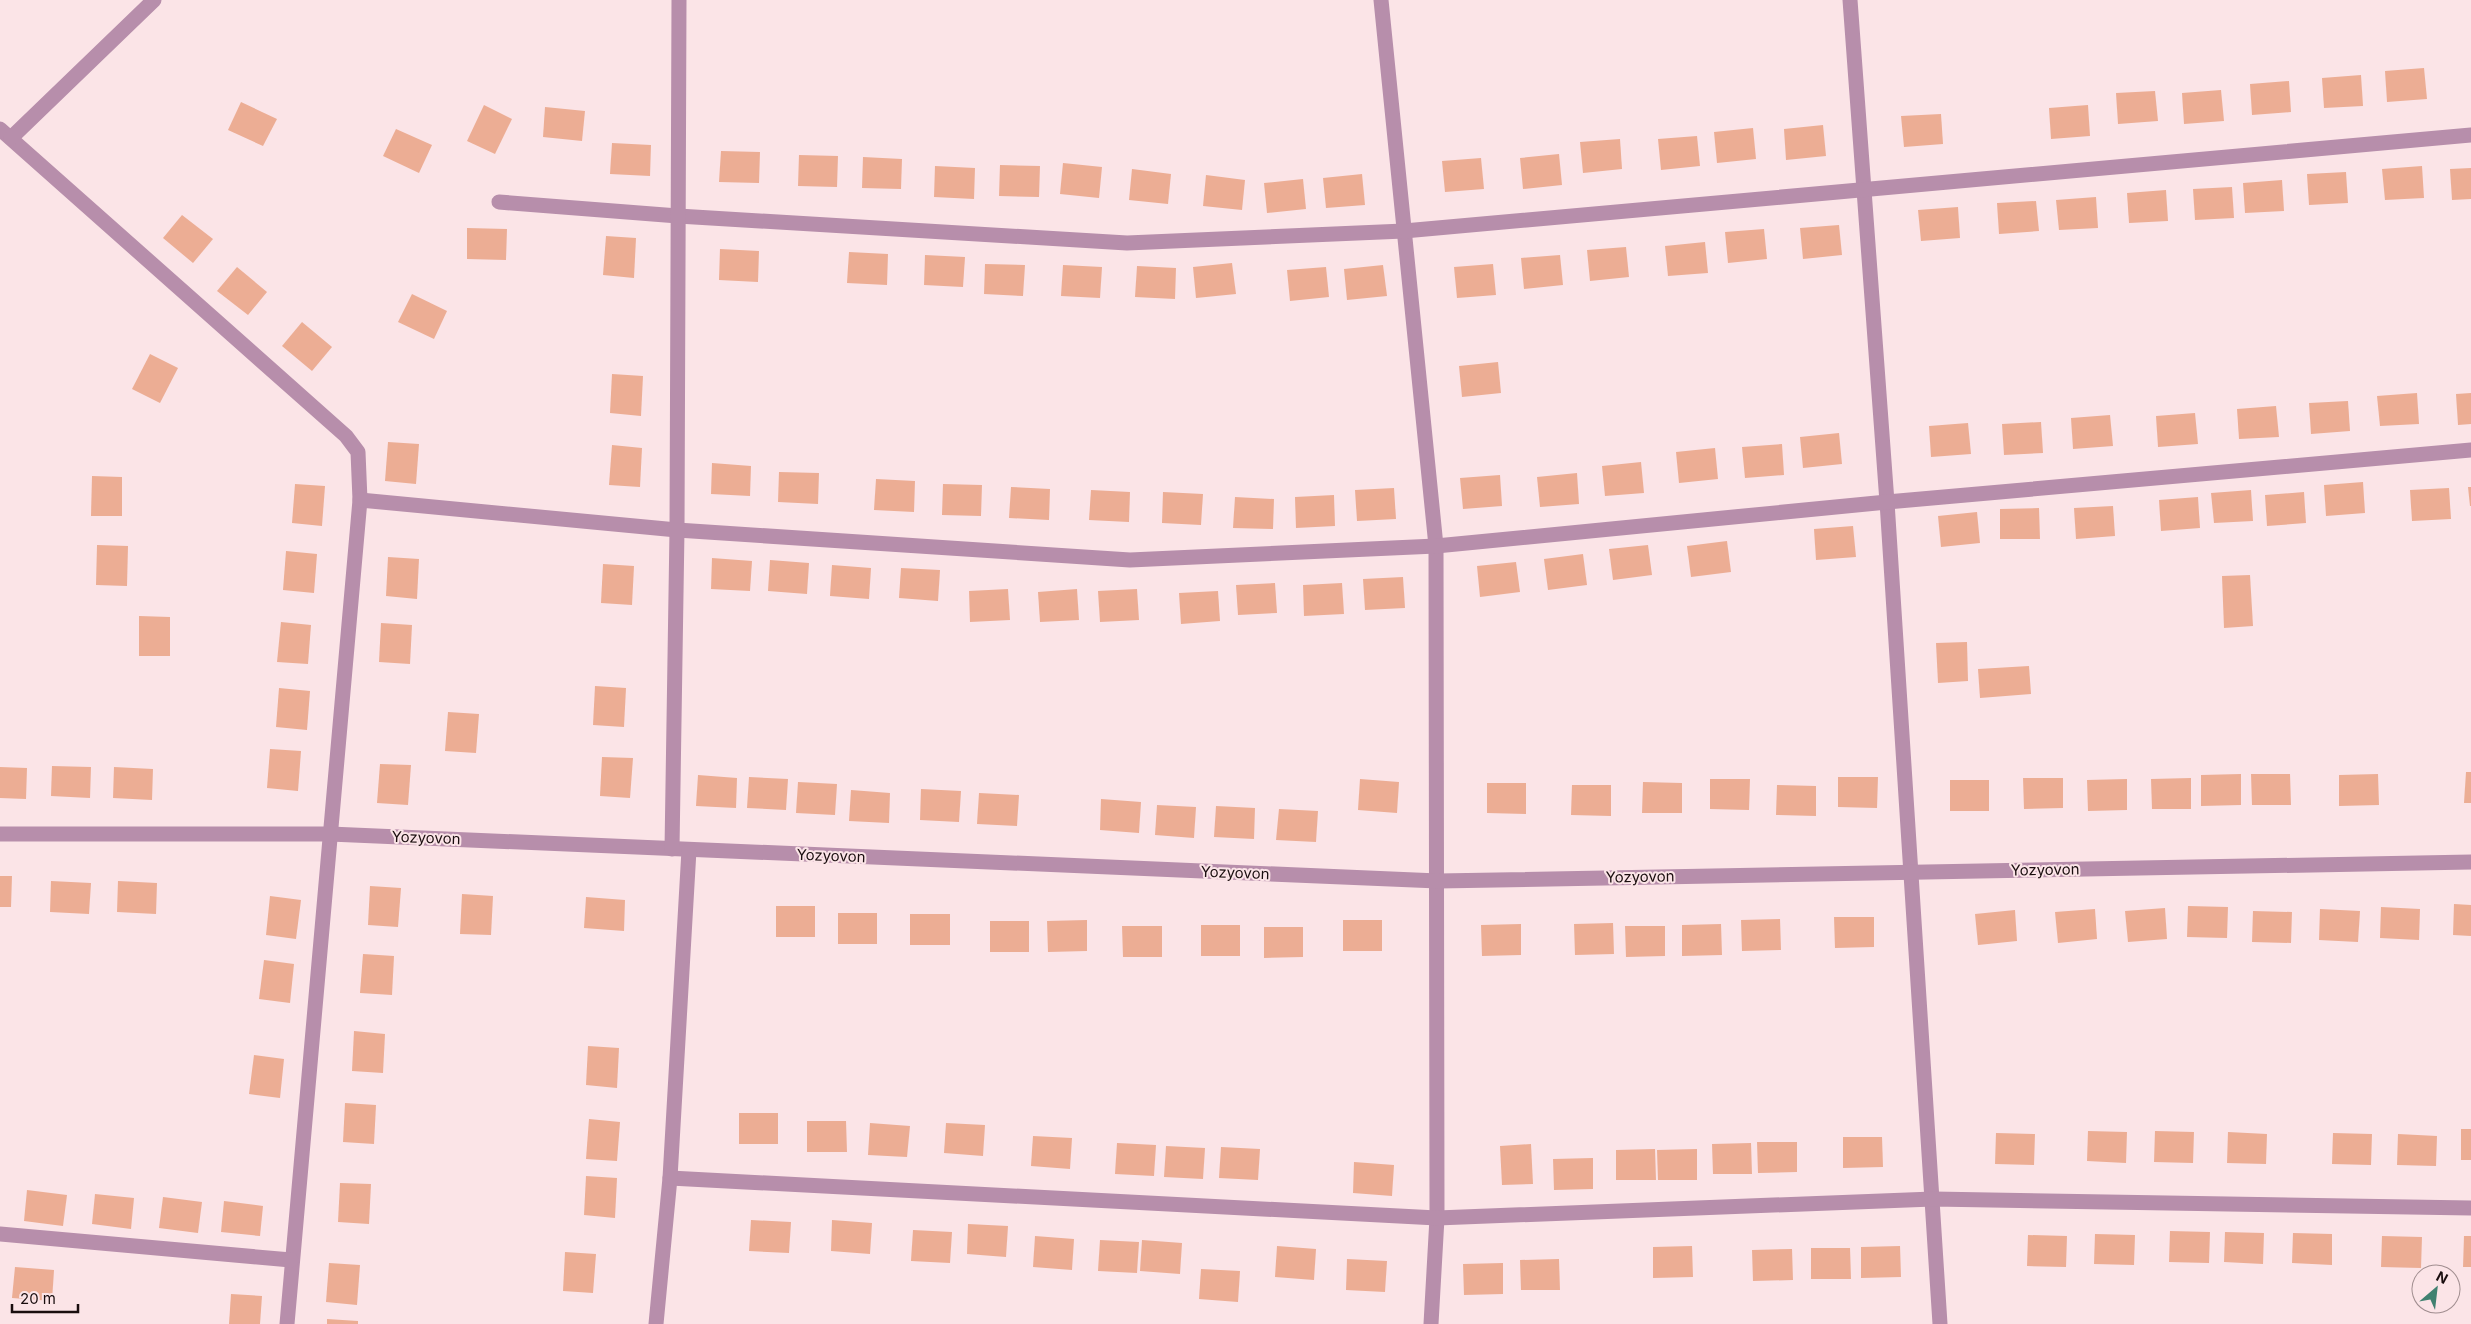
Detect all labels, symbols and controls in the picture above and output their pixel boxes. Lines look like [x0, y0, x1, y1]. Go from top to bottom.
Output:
street label: Yozyovon [391, 827, 461, 848]
street label: Yozyovon [796, 845, 866, 866]
street label: Yozyovon [2010, 859, 2080, 880]
street label: Yozyovon [1200, 862, 1270, 883]
street label: Yozyovon [1605, 866, 1675, 887]
north arrow [2411, 1264, 2461, 1314]
text: N [2434, 1267, 2451, 1287]
scale bar [12, 1282, 79, 1314]
text: 20 m [20, 1289, 56, 1308]

